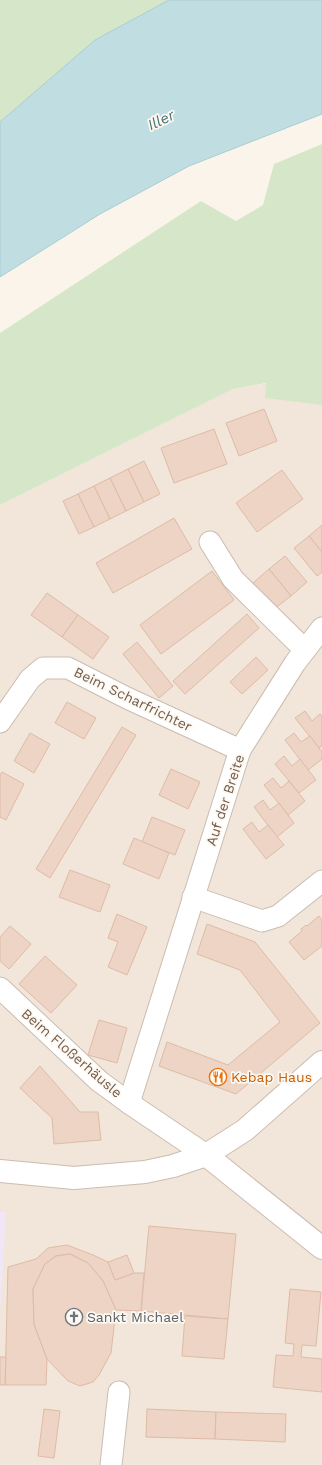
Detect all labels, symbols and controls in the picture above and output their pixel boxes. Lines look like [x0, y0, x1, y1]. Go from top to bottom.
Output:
water label: Iller [145, 105, 178, 134]
street label: Beim Scharfrichter [71, 663, 195, 735]
street label: Auf der Breite [203, 752, 247, 848]
street label: Beim Floßerhäusle [19, 1005, 125, 1101]
restaurant icon: Kebap Haus [208, 1067, 228, 1087]
place label: Kebap Haus [231, 1069, 312, 1085]
church icon: Sankt Michael [64, 1307, 84, 1327]
place label: Sankt Michael [87, 1309, 184, 1325]

